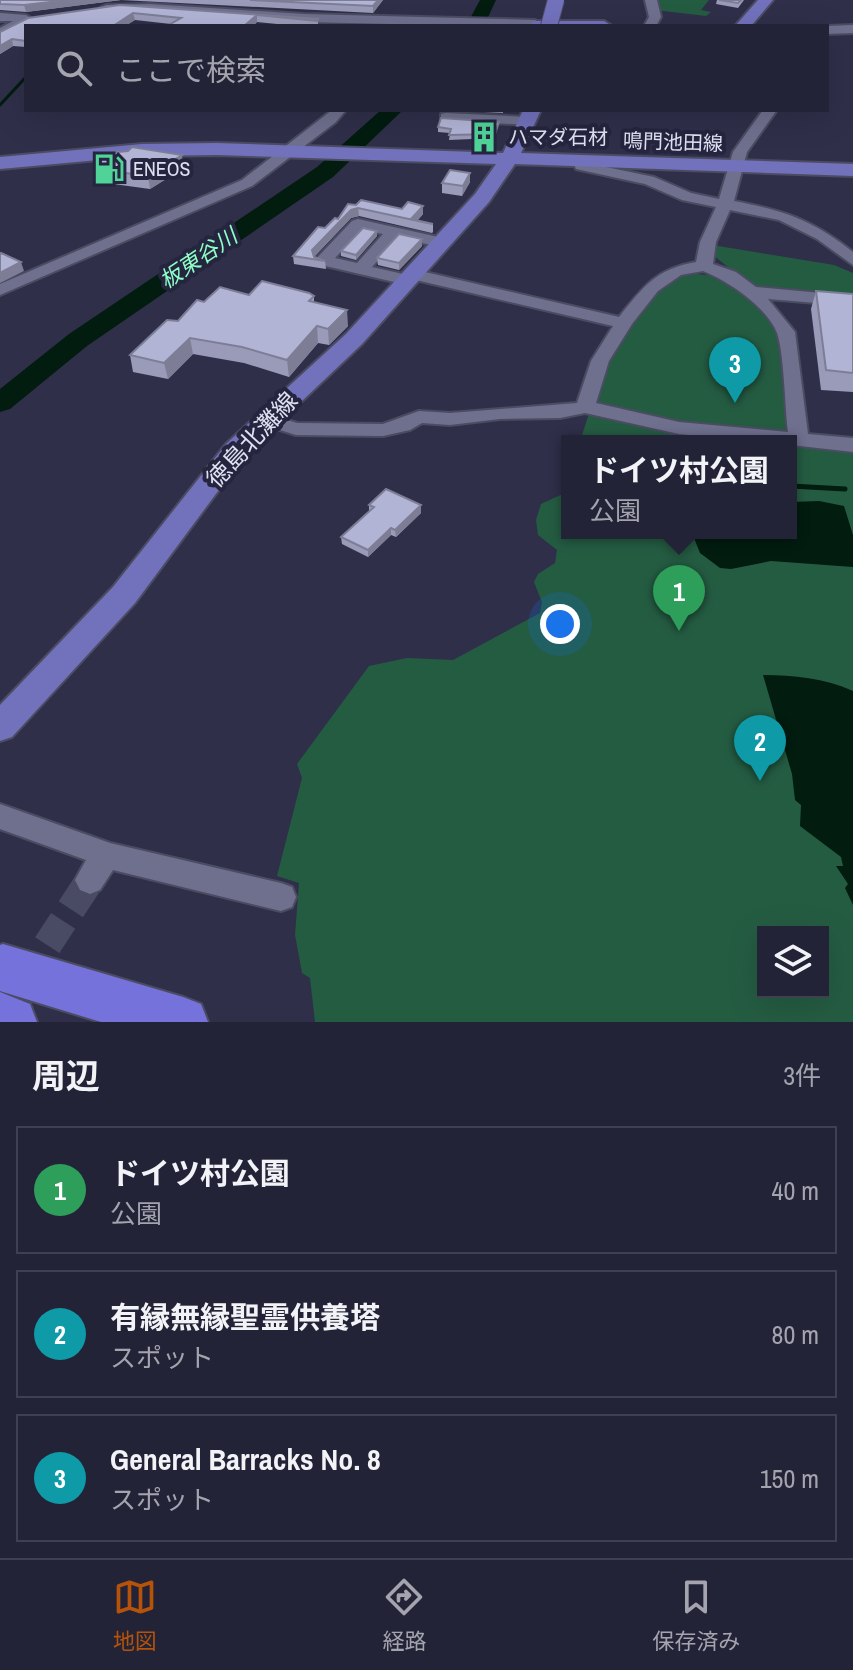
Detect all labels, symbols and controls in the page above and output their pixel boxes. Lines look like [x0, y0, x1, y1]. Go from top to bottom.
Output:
search box [24, 24, 829, 112]
icon: search [52, 46, 96, 90]
text: ここで検索 [116, 50, 266, 90]
building icon: ハマダ石材 [467, 120, 501, 154]
place label: ハマダ石材 [508, 123, 608, 150]
street label: 鳴門池田線 [623, 126, 723, 157]
fuel station icon: ENEOS [92, 152, 126, 186]
place label: ENEOS [133, 155, 190, 182]
water label: 板東谷川 [153, 220, 245, 295]
pin: 3 [709, 337, 761, 403]
street label: 徳島北灘線 [199, 385, 304, 494]
popup [561, 435, 797, 539]
text: ドイツ村公園 [589, 450, 769, 490]
text: 公園 [589, 493, 641, 528]
pin: 1 [653, 565, 705, 631]
your location [540, 604, 580, 644]
pin: 2 [734, 715, 786, 781]
map controls [757, 926, 829, 998]
button: layers [757, 926, 829, 998]
text: 周辺 [32, 1053, 100, 1099]
text: 3件 [783, 1058, 821, 1093]
text: ドイツ村公園 [110, 1153, 290, 1193]
text: 1 [54, 1173, 66, 1208]
text: 40 m [772, 1173, 819, 1208]
text: 公園 [110, 1196, 162, 1231]
text: 有縁無縁聖霊供養塔 [110, 1297, 380, 1337]
text: 2 [54, 1317, 66, 1352]
text: 80 m [772, 1317, 819, 1352]
text: スポット [110, 1340, 214, 1375]
text: General Barracks No. 8 [110, 1439, 381, 1479]
text: 3 [54, 1461, 66, 1496]
text: 150 m [760, 1461, 819, 1496]
text: スポット [110, 1482, 214, 1517]
tab: 地図 [113, 1575, 157, 1656]
tab: 経路 [382, 1575, 426, 1656]
tab: 保存済み [652, 1575, 740, 1656]

